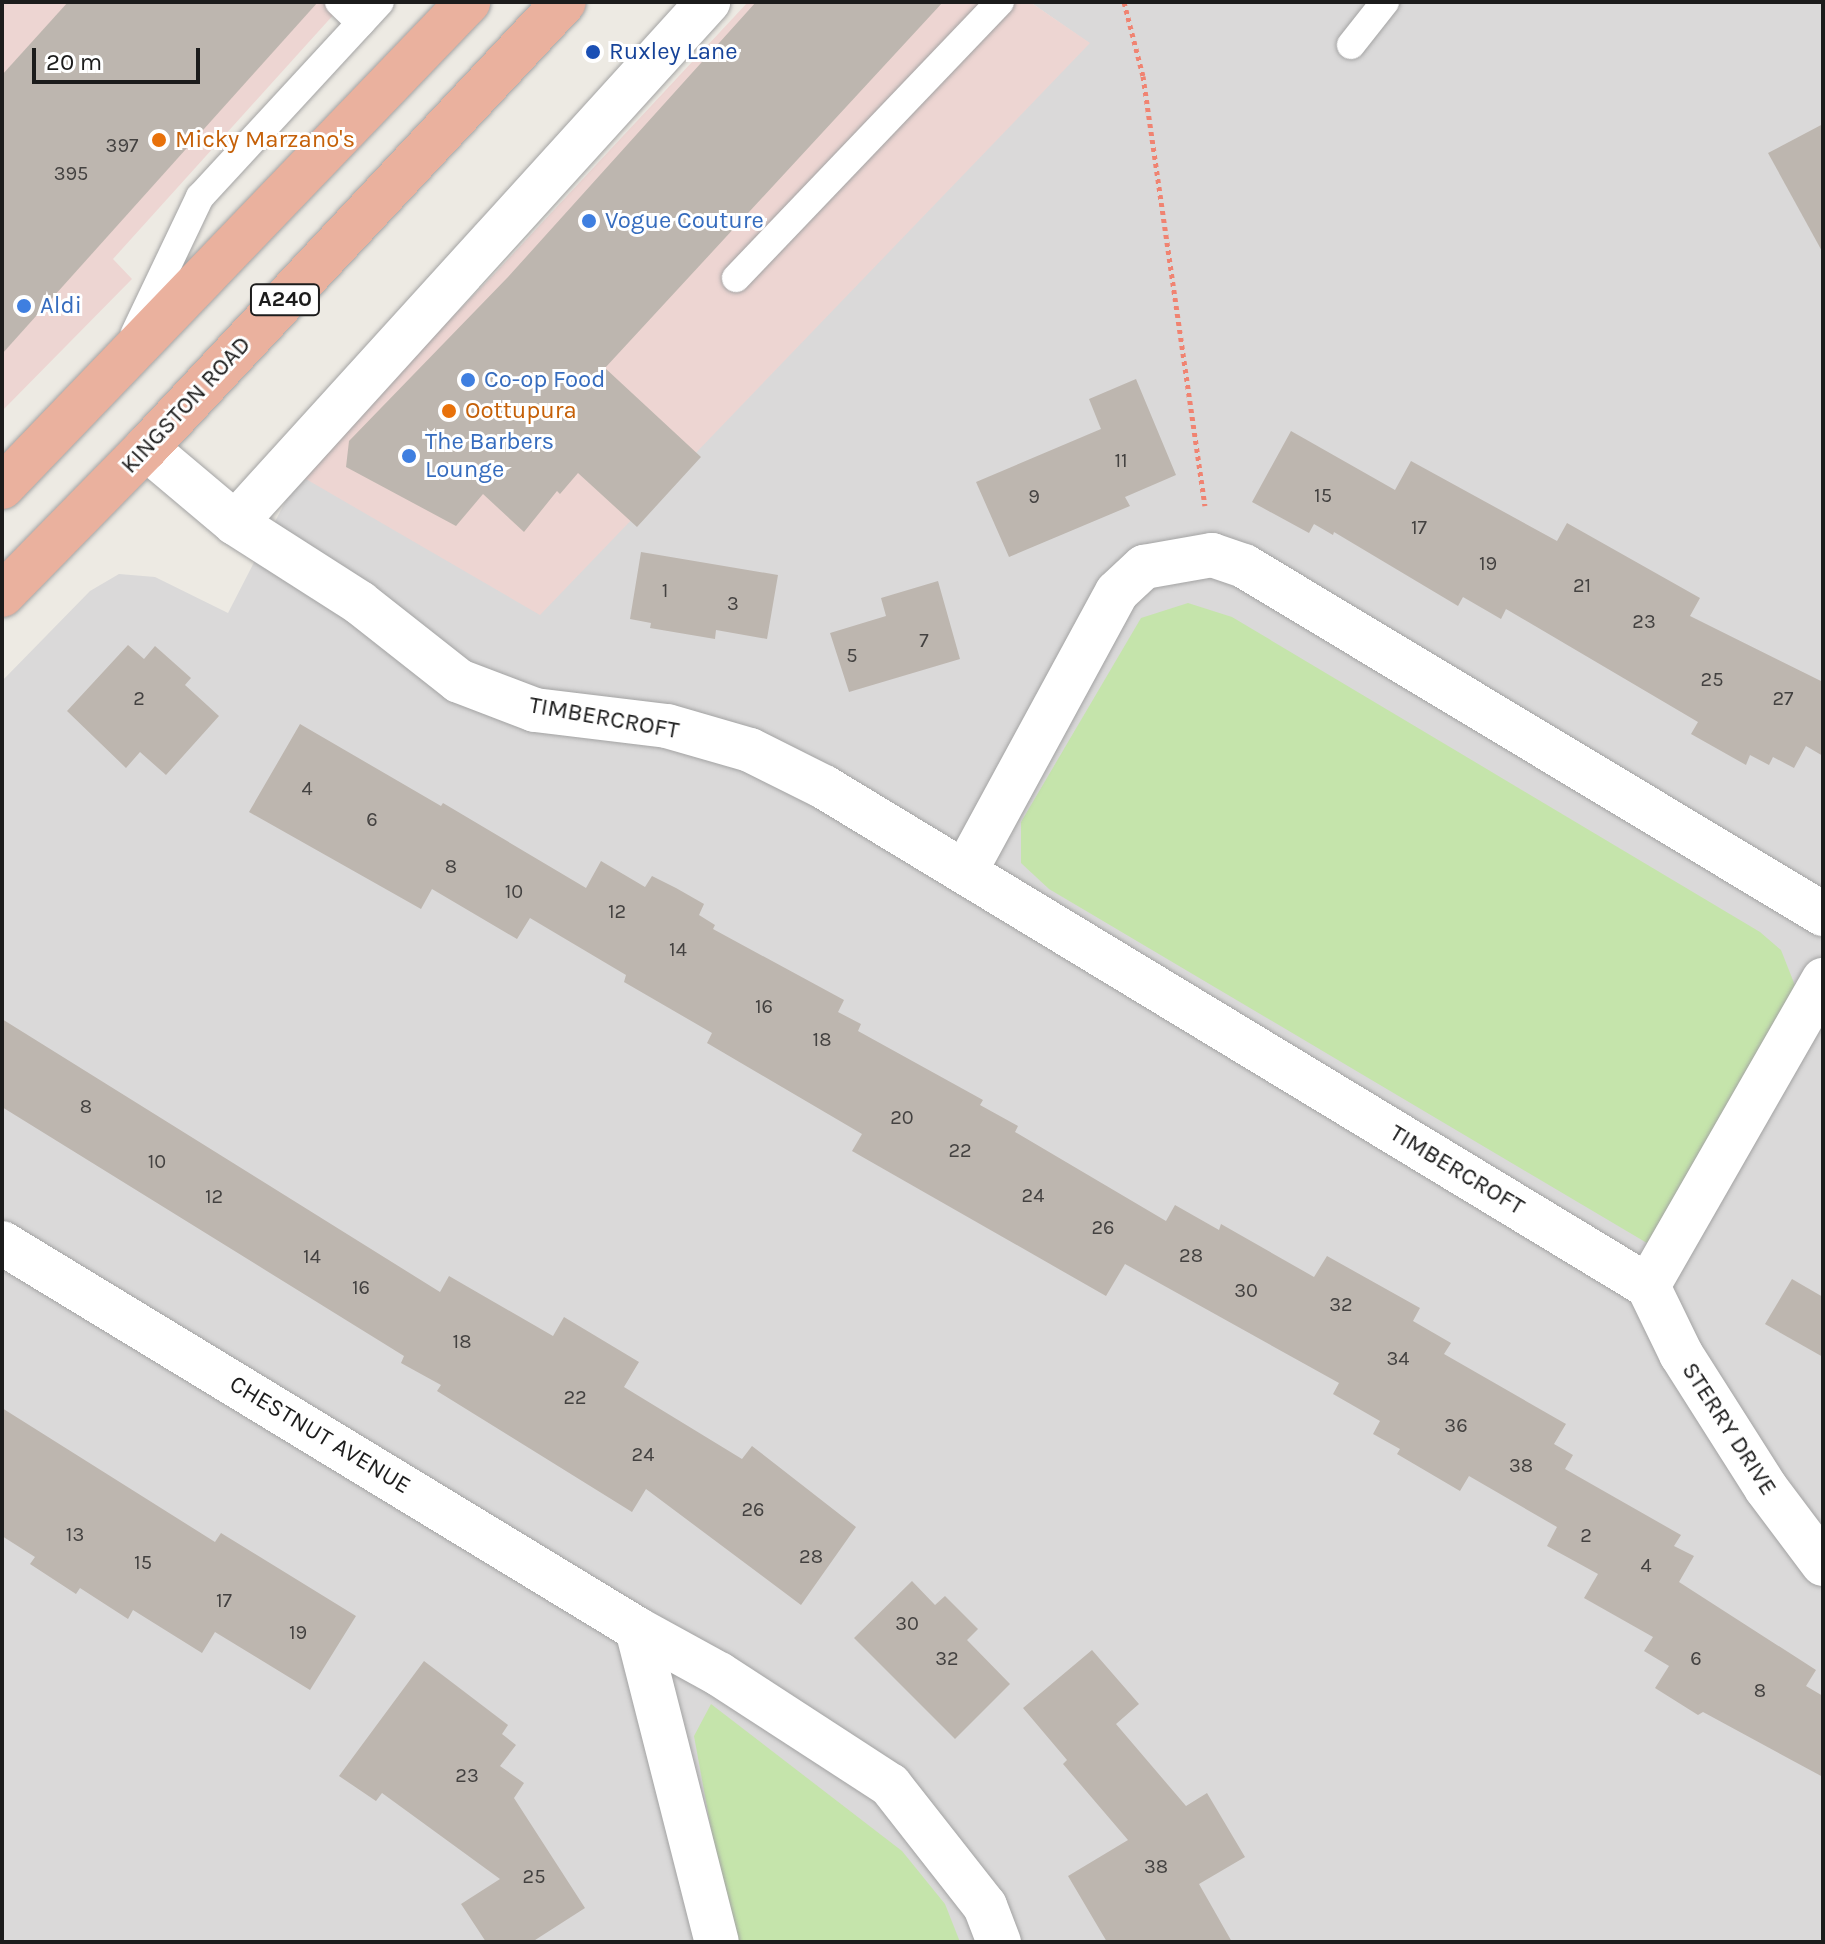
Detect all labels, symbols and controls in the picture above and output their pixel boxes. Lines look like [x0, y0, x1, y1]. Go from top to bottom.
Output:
scale bar [36, 32, 204, 82]
place label: Ruxley Lane [609, 38, 738, 66]
marker: Ruxley Lane [584, 43, 602, 61]
text: 20 m [46, 48, 102, 76]
place label: Micky Marzano's [175, 126, 355, 154]
marker: Micky Marzano's [150, 131, 168, 149]
house number: 397 [106, 133, 138, 157]
house number: 395 [54, 161, 88, 185]
place label: Vogue Couture [605, 207, 764, 235]
marker: Vogue Couture [580, 212, 598, 230]
road number: A240 [249, 282, 321, 318]
place label: Aldi [40, 292, 82, 320]
marker: Aldi [15, 297, 33, 315]
street label: KINGSTON ROAD [115, 330, 257, 480]
place label: Co-op Food [484, 366, 605, 394]
marker: Co-op Food [459, 371, 477, 389]
place label: Oottupura [465, 397, 577, 425]
marker: Oottupura [440, 402, 458, 420]
place label: The Barbers Lounge [425, 428, 554, 484]
marker: The Barbers Lounge [400, 447, 418, 465]
house number: 11 [1114, 448, 1128, 472]
house number: 15 [1314, 483, 1332, 507]
house number: 9 [1028, 484, 1040, 508]
house number: 17 [1411, 515, 1427, 539]
house number: 19 [1479, 551, 1497, 575]
house number: 21 [1573, 573, 1591, 597]
house number: 1 [662, 578, 668, 602]
house number: 3 [727, 591, 739, 615]
house number: 23 [1632, 609, 1656, 633]
house number: 7 [919, 628, 929, 652]
house number: 5 [846, 643, 858, 667]
house number: 25 [1701, 667, 1723, 691]
house number: 2 [133, 686, 145, 710]
house number: 27 [1773, 686, 1793, 710]
street label: TIMBERCROFT [527, 691, 681, 745]
house number: 4 [301, 776, 313, 800]
house number: 6 [366, 807, 378, 831]
house number: 8 [445, 854, 457, 878]
house number: 10 [505, 879, 523, 903]
house number: 12 [608, 899, 626, 923]
house number: 14 [669, 937, 687, 961]
house number: 16 [755, 994, 773, 1018]
house number: 18 [813, 1027, 831, 1051]
house number: 8 [80, 1094, 92, 1118]
house number: 20 [890, 1105, 914, 1129]
street label: TIMBERCROFT [1385, 1119, 1529, 1221]
house number: 22 [948, 1138, 972, 1162]
house number: 10 [148, 1149, 166, 1173]
house number: 24 [1022, 1183, 1044, 1207]
house number: 12 [205, 1184, 223, 1208]
house number: 26 [1091, 1215, 1115, 1239]
house number: 28 [1179, 1243, 1203, 1267]
house number: 14 [303, 1244, 321, 1268]
house number: 16 [352, 1275, 370, 1299]
house number: 30 [1234, 1278, 1258, 1302]
house number: 32 [1329, 1292, 1353, 1316]
house number: 18 [453, 1329, 471, 1353]
house number: 34 [1387, 1346, 1409, 1370]
street label: STERRY DRIVE [1675, 1357, 1783, 1501]
street label: CHESTNUT AVENUE [224, 1370, 416, 1500]
house number: 22 [563, 1385, 587, 1409]
house number: 36 [1444, 1413, 1468, 1437]
house number: 24 [632, 1442, 654, 1466]
house number: 38 [1509, 1453, 1533, 1477]
house number: 26 [741, 1497, 765, 1521]
house number: 13 [66, 1522, 84, 1546]
house number: 2 [1580, 1523, 1592, 1547]
house number: 28 [799, 1544, 823, 1568]
house number: 15 [134, 1550, 152, 1574]
house number: 4 [1640, 1553, 1652, 1577]
house number: 17 [216, 1588, 232, 1612]
house number: 30 [895, 1611, 919, 1635]
house number: 19 [289, 1620, 307, 1644]
house number: 32 [935, 1646, 959, 1670]
house number: 6 [1690, 1646, 1702, 1670]
house number: 8 [1754, 1678, 1766, 1702]
house number: 23 [455, 1763, 479, 1787]
house number: 38 [1144, 1854, 1168, 1878]
house number: 25 [523, 1864, 545, 1888]

